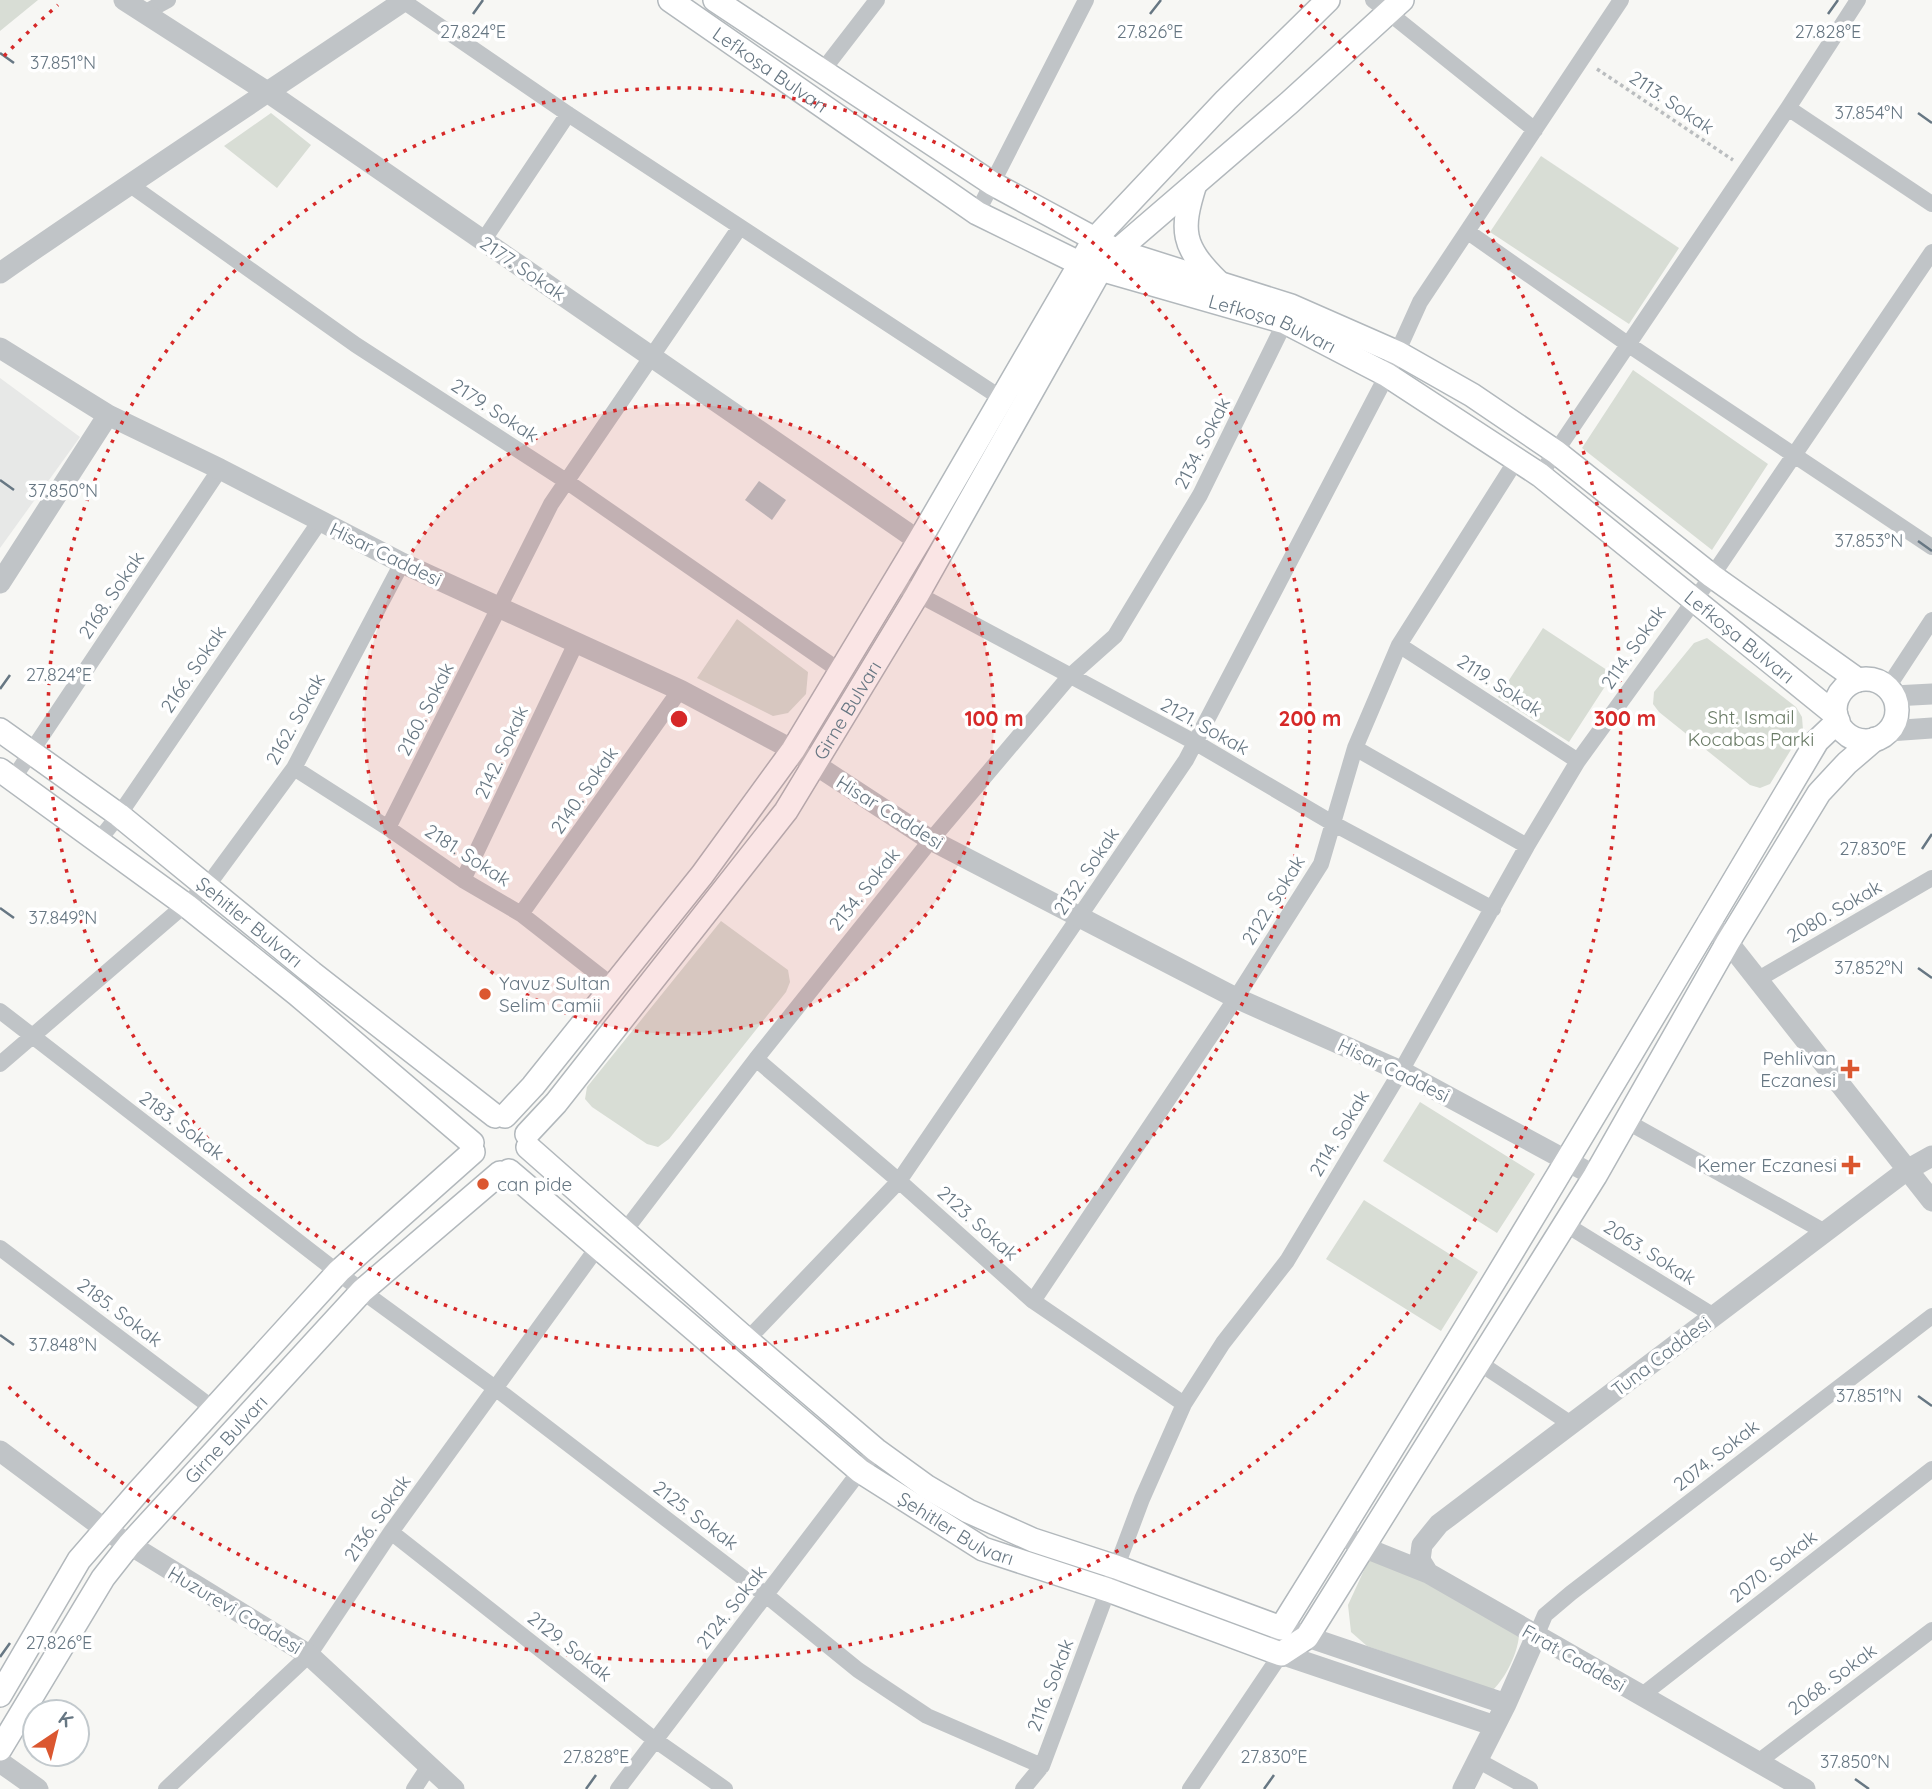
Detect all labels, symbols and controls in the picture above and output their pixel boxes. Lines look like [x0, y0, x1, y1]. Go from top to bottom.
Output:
text: 27.824°E [440, 20, 506, 43]
text: 27.826°E [1117, 20, 1183, 43]
text: 27.828°E [1795, 20, 1861, 43]
street label: Lefkoşa Bulvarı [708, 21, 832, 118]
text: 37.851°N [30, 51, 96, 74]
street label: 2113. Sokak [1625, 65, 1719, 139]
text: 37.854°N [1835, 101, 1903, 124]
street label: 2177. Sokak [475, 231, 571, 305]
street label: Lefkoşa Bulvarı [1206, 289, 1340, 358]
street label: 2179. Sokak [447, 373, 543, 447]
street label: 2134. Sokak [1169, 393, 1235, 493]
text: 37.850°N [28, 479, 98, 502]
street label: Hisar Caddesi [326, 517, 446, 591]
text: 37.853°N [1835, 529, 1903, 552]
street label: 2168. Sokak [73, 547, 149, 643]
street label: Lefkoşa Bulvarı [1680, 585, 1799, 688]
street label: 2114. Sokak [1595, 600, 1671, 694]
street label: 2166. Sokak [155, 621, 231, 717]
street label: 2119. Sokak [1453, 649, 1547, 721]
street label: Girne Bulvarı [808, 656, 886, 764]
street label: 2160. Sokak [391, 658, 459, 760]
text: 27.824°E [26, 663, 92, 686]
street label: 2162. Sokak [260, 669, 330, 769]
street label: 2121. Sokak [1156, 692, 1254, 760]
street label: 2142. Sokak [469, 701, 533, 803]
text: 100 m [964, 705, 1024, 731]
text: 200 m [1279, 705, 1341, 731]
text: 300 m [1594, 705, 1656, 731]
park label: Sht. Ismail Kocabas Parki [1688, 705, 1814, 751]
centre of rings [667, 707, 691, 731]
street label: 2140. Sokak [545, 742, 623, 838]
street label: Hisar Caddesi [832, 770, 948, 854]
street label: 2181. Sokak [421, 818, 515, 892]
street label: 2132. Sokak [1048, 823, 1124, 919]
text: 27.830°E [1839, 837, 1907, 860]
street label: 2134. Sokak [823, 843, 905, 935]
street label: 2122. Sokak [1236, 851, 1310, 949]
street label: Şehitler Bulvarı [192, 871, 308, 972]
street label: 2080. Sokak [1782, 874, 1886, 948]
text: 37.849°N [29, 906, 97, 929]
text: 37.852°N [1834, 956, 1904, 979]
place label: Yavuz Sultan Selim Camii [499, 971, 610, 1017]
marker: Yavuz Sultan Selim Camii [477, 986, 493, 1002]
street label: Hisar Caddesi [1334, 1033, 1454, 1107]
place label: Pehlivan Eczanesi [1760, 1046, 1836, 1092]
marker: Pehlivan Eczanesi [1842, 1061, 1858, 1077]
street label: 2183. Sokak [135, 1085, 229, 1165]
street label: 2114. Sokak [1304, 1085, 1374, 1181]
place label: Kemer Eczanesi [1697, 1153, 1837, 1177]
marker: Kemer Eczanesi [1843, 1157, 1859, 1173]
place label: can pide [497, 1172, 572, 1196]
marker: can pide [475, 1176, 491, 1192]
street label: 2123. Sokak [933, 1180, 1023, 1266]
street label: 2063. Sokak [1599, 1214, 1701, 1290]
street label: 2185. Sokak [73, 1272, 167, 1352]
street label: Tuna Caddesi [1607, 1311, 1715, 1401]
text: 37.848°N [29, 1333, 97, 1356]
text: 37.851°N [1836, 1384, 1902, 1407]
street label: Girne Bulvarı [179, 1390, 272, 1489]
street label: 2074. Sokak [1668, 1414, 1764, 1496]
street label: 2136. Sokak [338, 1470, 416, 1566]
street label: 2125. Sokak [649, 1475, 743, 1555]
street label: Şehitler Bulvarı [893, 1486, 1017, 1570]
street label: 2070. Sokak [1724, 1524, 1822, 1608]
street label: 2124. Sokak [691, 1560, 771, 1654]
street label: Huzurevi Caddesi [164, 1561, 306, 1659]
street label: 2129. Sokak [523, 1606, 617, 1686]
street label: Fırat Caddesi [1518, 1619, 1630, 1697]
text: 27.826°E [26, 1631, 92, 1654]
street label: 2116. Sokak [1021, 1635, 1079, 1735]
street label: 2068. Sokak [1783, 1638, 1881, 1720]
north arrow [21, 1698, 91, 1768]
text: K [54, 1706, 78, 1732]
text: 27.828°E [563, 1745, 629, 1768]
text: 27.830°E [1240, 1745, 1308, 1768]
text: 37.850°N [1820, 1750, 1890, 1773]

